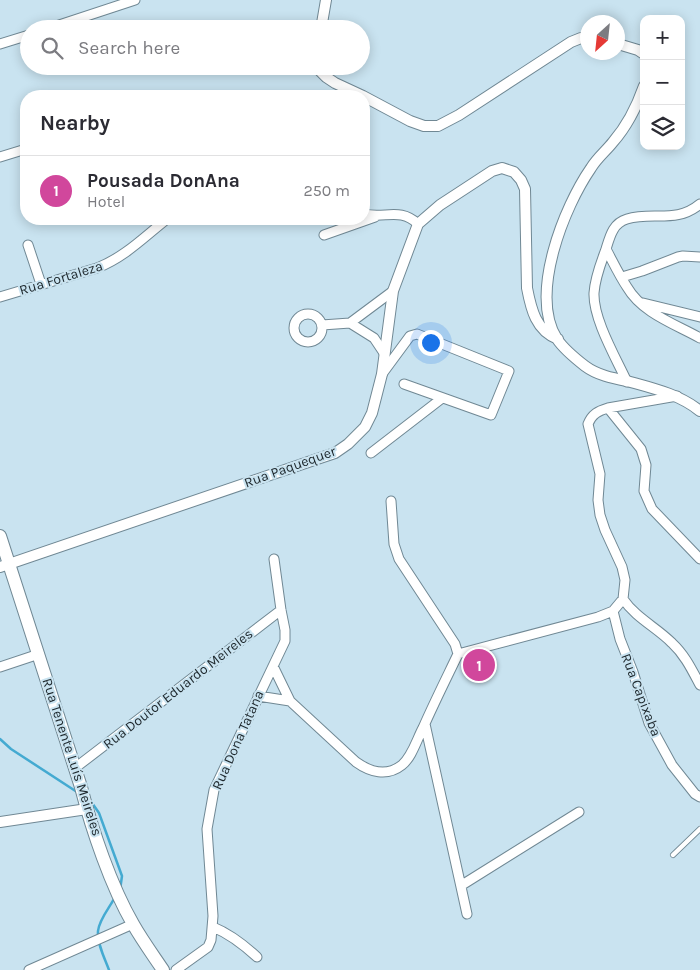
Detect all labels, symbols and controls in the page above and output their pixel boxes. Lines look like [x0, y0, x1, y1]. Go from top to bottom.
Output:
north arrow [580, 15, 625, 60]
map controls [640, 15, 685, 150]
button: + [640, 15, 685, 60]
search box [20, 20, 370, 75]
icon: search [38, 34, 66, 62]
text: Search here [78, 37, 180, 59]
button: − [640, 60, 685, 105]
button: layers [640, 105, 685, 150]
text: Nearby [40, 111, 110, 135]
text: Pousada DonAna [87, 170, 240, 192]
text: 1 [53, 181, 59, 200]
text: 250 m [303, 181, 350, 200]
text: Hotel [87, 192, 125, 211]
street label: Rua Fortaleza [17, 257, 105, 299]
your location [418, 330, 444, 356]
street label: Rua Paquequer [242, 442, 339, 491]
street label: Rua Doutor Eduardo Meireles [100, 625, 256, 753]
pin: 1 [463, 646, 495, 684]
street label: Rua Capixaba [617, 651, 665, 739]
street label: Rua Tenente Luís Meireles [38, 676, 106, 838]
street label: Rua Dona Tatana [208, 688, 268, 792]

